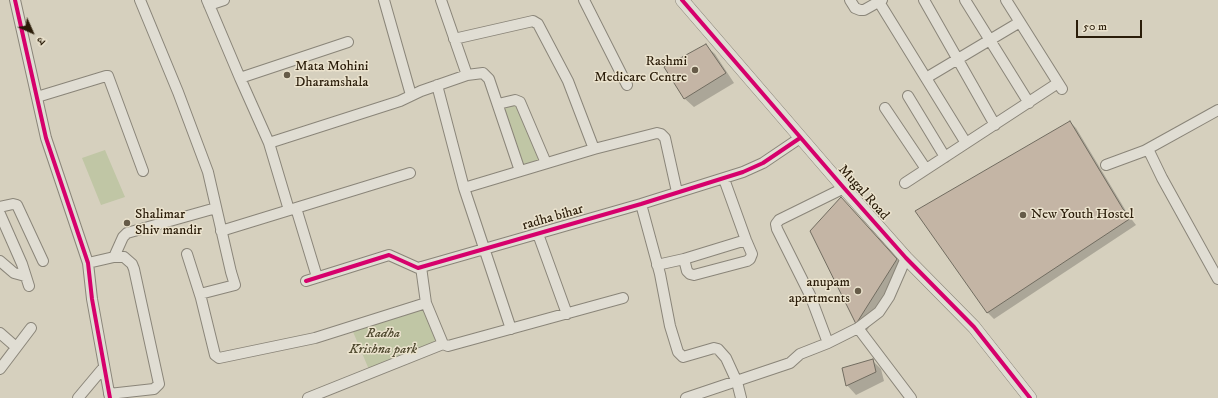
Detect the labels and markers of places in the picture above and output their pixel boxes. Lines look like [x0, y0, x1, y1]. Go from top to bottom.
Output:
place label: Rashmi Medicare Centre [594, 54, 687, 86]
place label: Mata Mohini Dharamshala [295, 59, 368, 92]
marker: Rashmi Medicare Centre [690, 65, 700, 75]
marker: Mata Mohini Dharamshala [282, 70, 292, 80]
place label: Shalimar Shiv mandir [135, 207, 202, 240]
place label: New Youth Hostel [1031, 207, 1134, 223]
marker: New Youth Hostel [1018, 210, 1028, 220]
marker: Shalimar Shiv mandir [122, 218, 132, 228]
place label: anupam apartments [789, 275, 850, 308]
marker: anupam apartments [853, 286, 863, 296]

